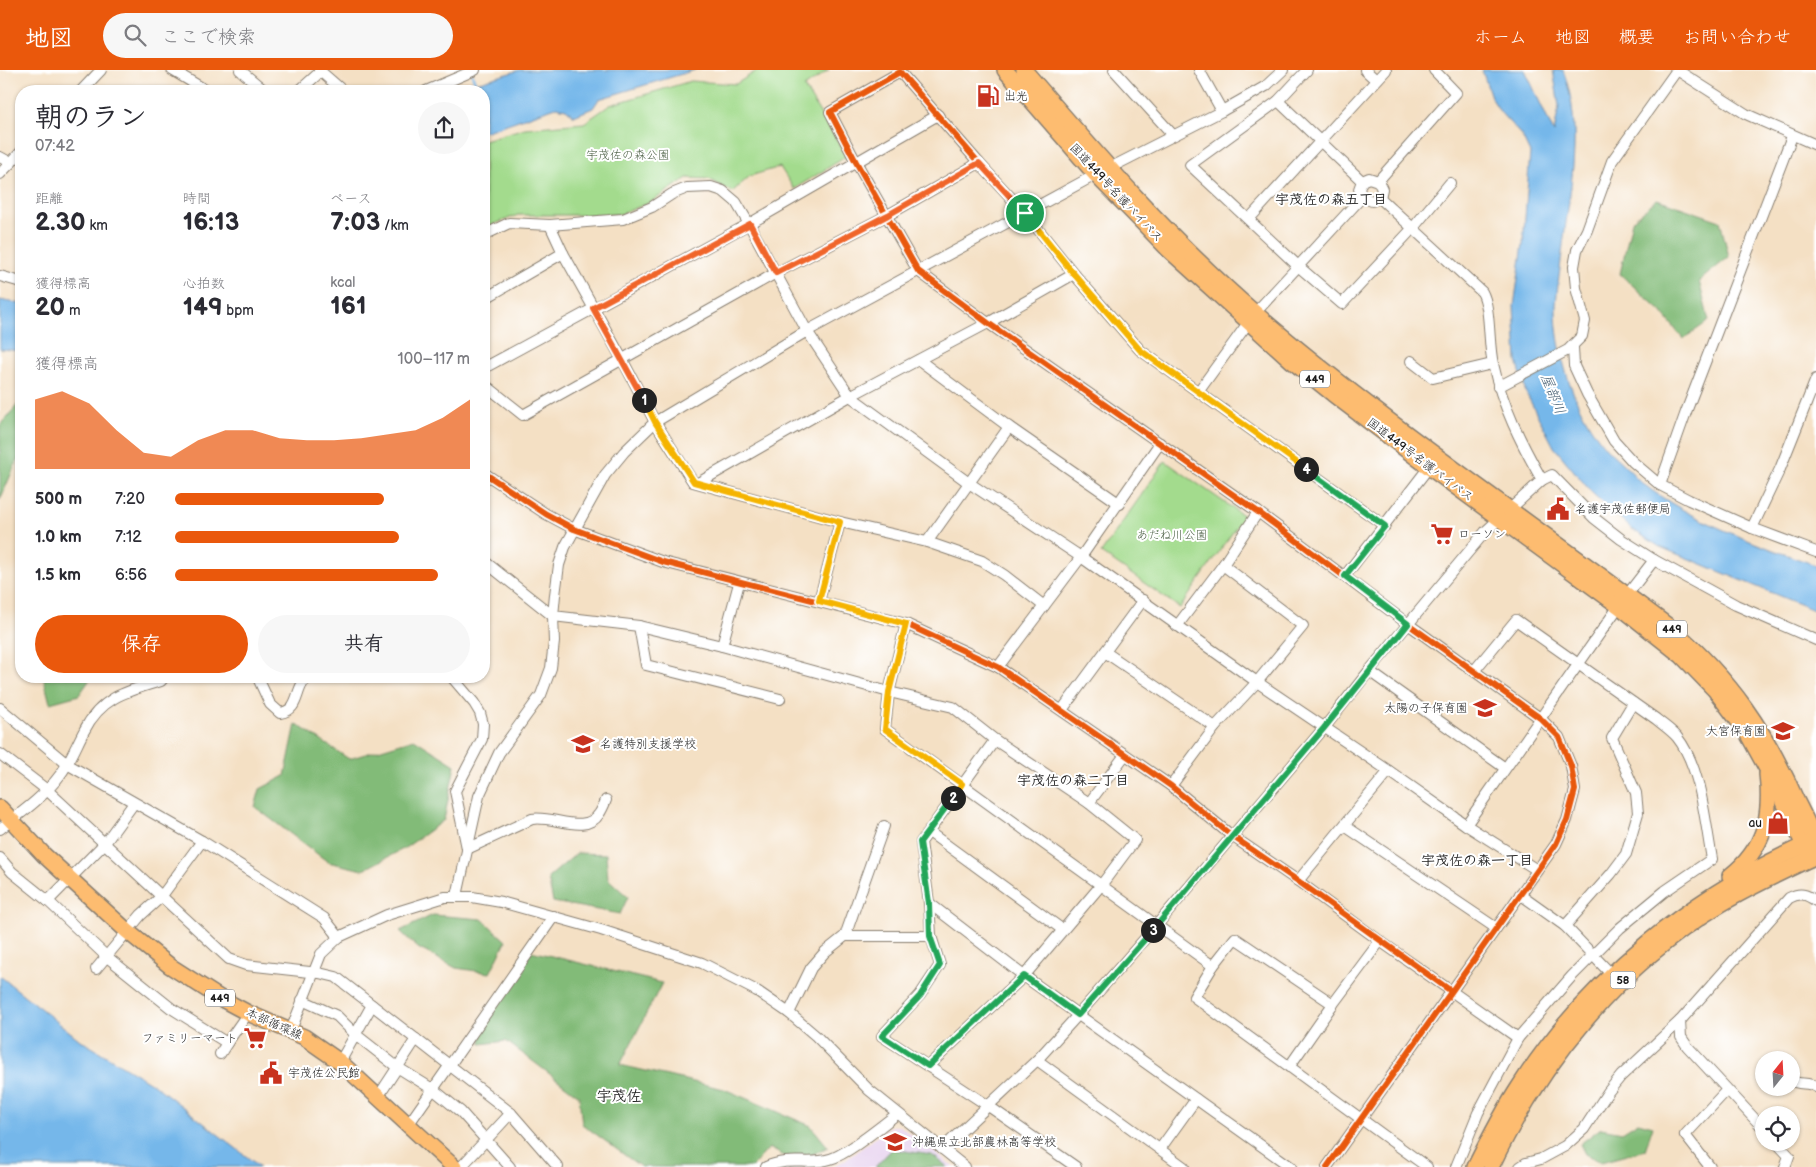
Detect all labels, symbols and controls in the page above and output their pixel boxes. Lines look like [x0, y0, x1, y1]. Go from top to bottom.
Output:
search box [103, 13, 453, 58]
icon: search [121, 21, 149, 49]
text: 地図 [25, 24, 73, 53]
text: ここで検索 [161, 26, 256, 49]
text: ホーム [1474, 27, 1527, 48]
text: 地図 [1555, 27, 1591, 48]
text: 概要 [1619, 27, 1655, 48]
text: お問い合わせ [1683, 27, 1791, 48]
fuel station icon: 出光 [975, 83, 1001, 109]
place label: 出光 [1004, 89, 1028, 104]
text: 朝のラン [35, 101, 147, 134]
button: share [418, 102, 470, 154]
text: 07:42 [35, 137, 75, 156]
street label: 国道449号名護バイパス [1066, 141, 1166, 245]
park label: 宇茂佐の森公園 [586, 148, 670, 163]
text: 距離 [35, 190, 63, 207]
text: 時間 [183, 190, 211, 207]
text: ペース [330, 190, 372, 207]
district label: 宇茂佐の森五丁目 [1275, 191, 1387, 208]
pin [1004, 192, 1046, 234]
icon: arrive [1011, 199, 1039, 227]
text: 2.30 [35, 207, 86, 238]
text: 16:13 [183, 207, 239, 238]
text: 7:03 [330, 207, 380, 238]
text: km [86, 217, 108, 234]
text: /km [380, 217, 409, 234]
text: kcal [330, 274, 355, 291]
text: 獲得標高 [35, 275, 91, 292]
text: 心拍数 [183, 275, 225, 292]
text: 161 [330, 291, 367, 322]
text: 20 [35, 292, 65, 323]
text: 149 [183, 292, 223, 323]
text: m [65, 302, 80, 319]
text: bpm [223, 302, 254, 319]
text: 100–117 m [398, 350, 470, 369]
text: 獲得標高 [35, 355, 99, 374]
road number: 449 [1300, 370, 1330, 388]
water label: 屋部川 [1537, 371, 1569, 417]
pin: 1 [632, 388, 656, 412]
text: 1 [642, 392, 647, 409]
street label: 国道449号名護バイパス [1364, 415, 1476, 505]
pin: 4 [1294, 456, 1318, 482]
text: 4 [1302, 461, 1311, 478]
text: 500 m [35, 490, 82, 509]
text: 7:20 [115, 490, 145, 509]
public building icon: 名護宇茂佐郵便局 [1545, 496, 1571, 522]
place label: 名護宇茂佐郵便局 [1575, 502, 1671, 517]
supermarket icon: ローソン [1429, 521, 1455, 547]
place label: ローソン [1458, 527, 1506, 542]
text: 1.0 km [35, 528, 82, 547]
text: 7:12 [115, 528, 142, 547]
park label: あだね川公園 [1136, 528, 1208, 543]
text: 1.5 km [35, 566, 81, 585]
text: 6:56 [115, 566, 147, 585]
button: 保存 [35, 615, 248, 673]
button: 共有 [258, 615, 470, 673]
road number: 449 [1657, 620, 1687, 638]
school or university icon: 太陽の子保育園 [1472, 695, 1498, 721]
place label: 太陽の子保育園 [1384, 701, 1468, 716]
school or university icon: 大宮保育園 [1770, 718, 1796, 744]
place label: 大宮保育園 [1706, 724, 1766, 739]
school or university icon: 名護特別支援学校 [570, 731, 596, 757]
place label: 名護特別支援学校 [600, 737, 696, 752]
district label: 宇茂佐の森二丁目 [1017, 772, 1129, 789]
pin: 2 [940, 786, 966, 810]
text: 2 [949, 790, 958, 807]
shop icon: au [1765, 810, 1791, 836]
place label: au [1749, 816, 1762, 831]
district label: 宇茂佐の森一丁目 [1421, 852, 1533, 869]
pin: 3 [1140, 918, 1166, 942]
text: 3 [1149, 922, 1158, 939]
road number: 58 [1610, 972, 1636, 988]
road number: 449 [205, 990, 235, 1006]
street label: 本部循環線 [244, 1005, 304, 1043]
supermarket icon: ファミリーマート [242, 1025, 268, 1051]
place label: ファミリーマート [142, 1031, 238, 1046]
north arrow [1755, 1051, 1800, 1096]
map controls [1755, 1051, 1800, 1151]
public building icon: 宇茂佐公民館 [258, 1060, 284, 1086]
place label: 宇茂佐公民館 [288, 1066, 360, 1081]
district label: 宇茂佐 [596, 1087, 642, 1106]
button: locate [1755, 1106, 1800, 1151]
school or university icon: 沖縄県立北部農林高等学校 [882, 1129, 908, 1155]
place label: 沖縄県立北部農林高等学校 [912, 1135, 1056, 1150]

